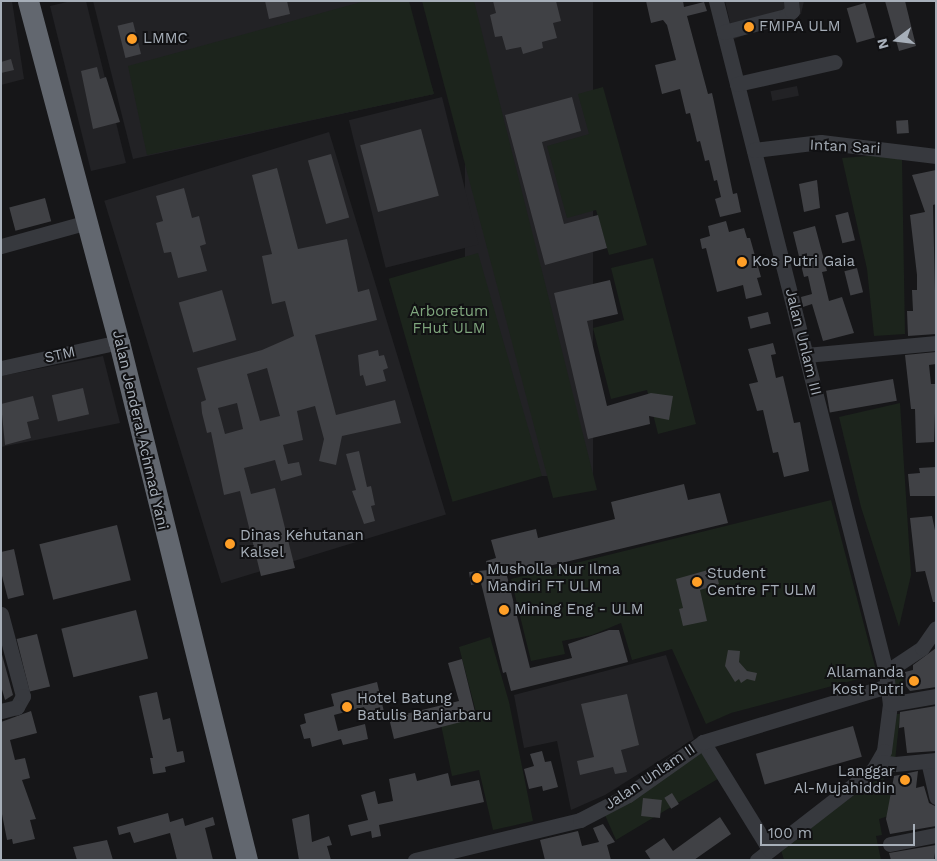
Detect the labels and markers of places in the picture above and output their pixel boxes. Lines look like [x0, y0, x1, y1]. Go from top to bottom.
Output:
place label: FMIPA ULM [759, 18, 841, 36]
marker: FMIPA ULM [743, 21, 755, 33]
place label: LMMC [143, 30, 188, 48]
marker: LMMC [125, 32, 139, 46]
place label: Kos Putri Gaia [752, 253, 855, 271]
marker: Kos Putri Gaia [736, 256, 748, 268]
place label: Dinas Kehutanan Kalsel [240, 526, 364, 561]
marker: Dinas Kehutanan Kalsel [224, 538, 236, 550]
place label: Musholla Nur Ilma Mandiri FT ULM [487, 560, 621, 595]
place label: Student Centre FT ULM [707, 564, 817, 599]
marker: Musholla Nur Ilma Mandiri FT ULM [471, 572, 483, 584]
marker: Student Centre FT ULM [691, 576, 703, 588]
place label: Mining Eng - ULM [514, 601, 644, 619]
marker: Mining Eng - ULM [498, 604, 510, 616]
place label: Allamanda Kost Putri [826, 663, 904, 698]
marker: Allamanda Kost Putri [908, 675, 920, 687]
place label: Hotel Batung Batulis Banjarbaru [357, 689, 492, 724]
marker: Hotel Batung Batulis Banjarbaru [341, 701, 353, 713]
place label: Langgar Al-Mujahiddin [794, 762, 895, 797]
marker: Langgar Al-Mujahiddin [899, 774, 911, 786]

